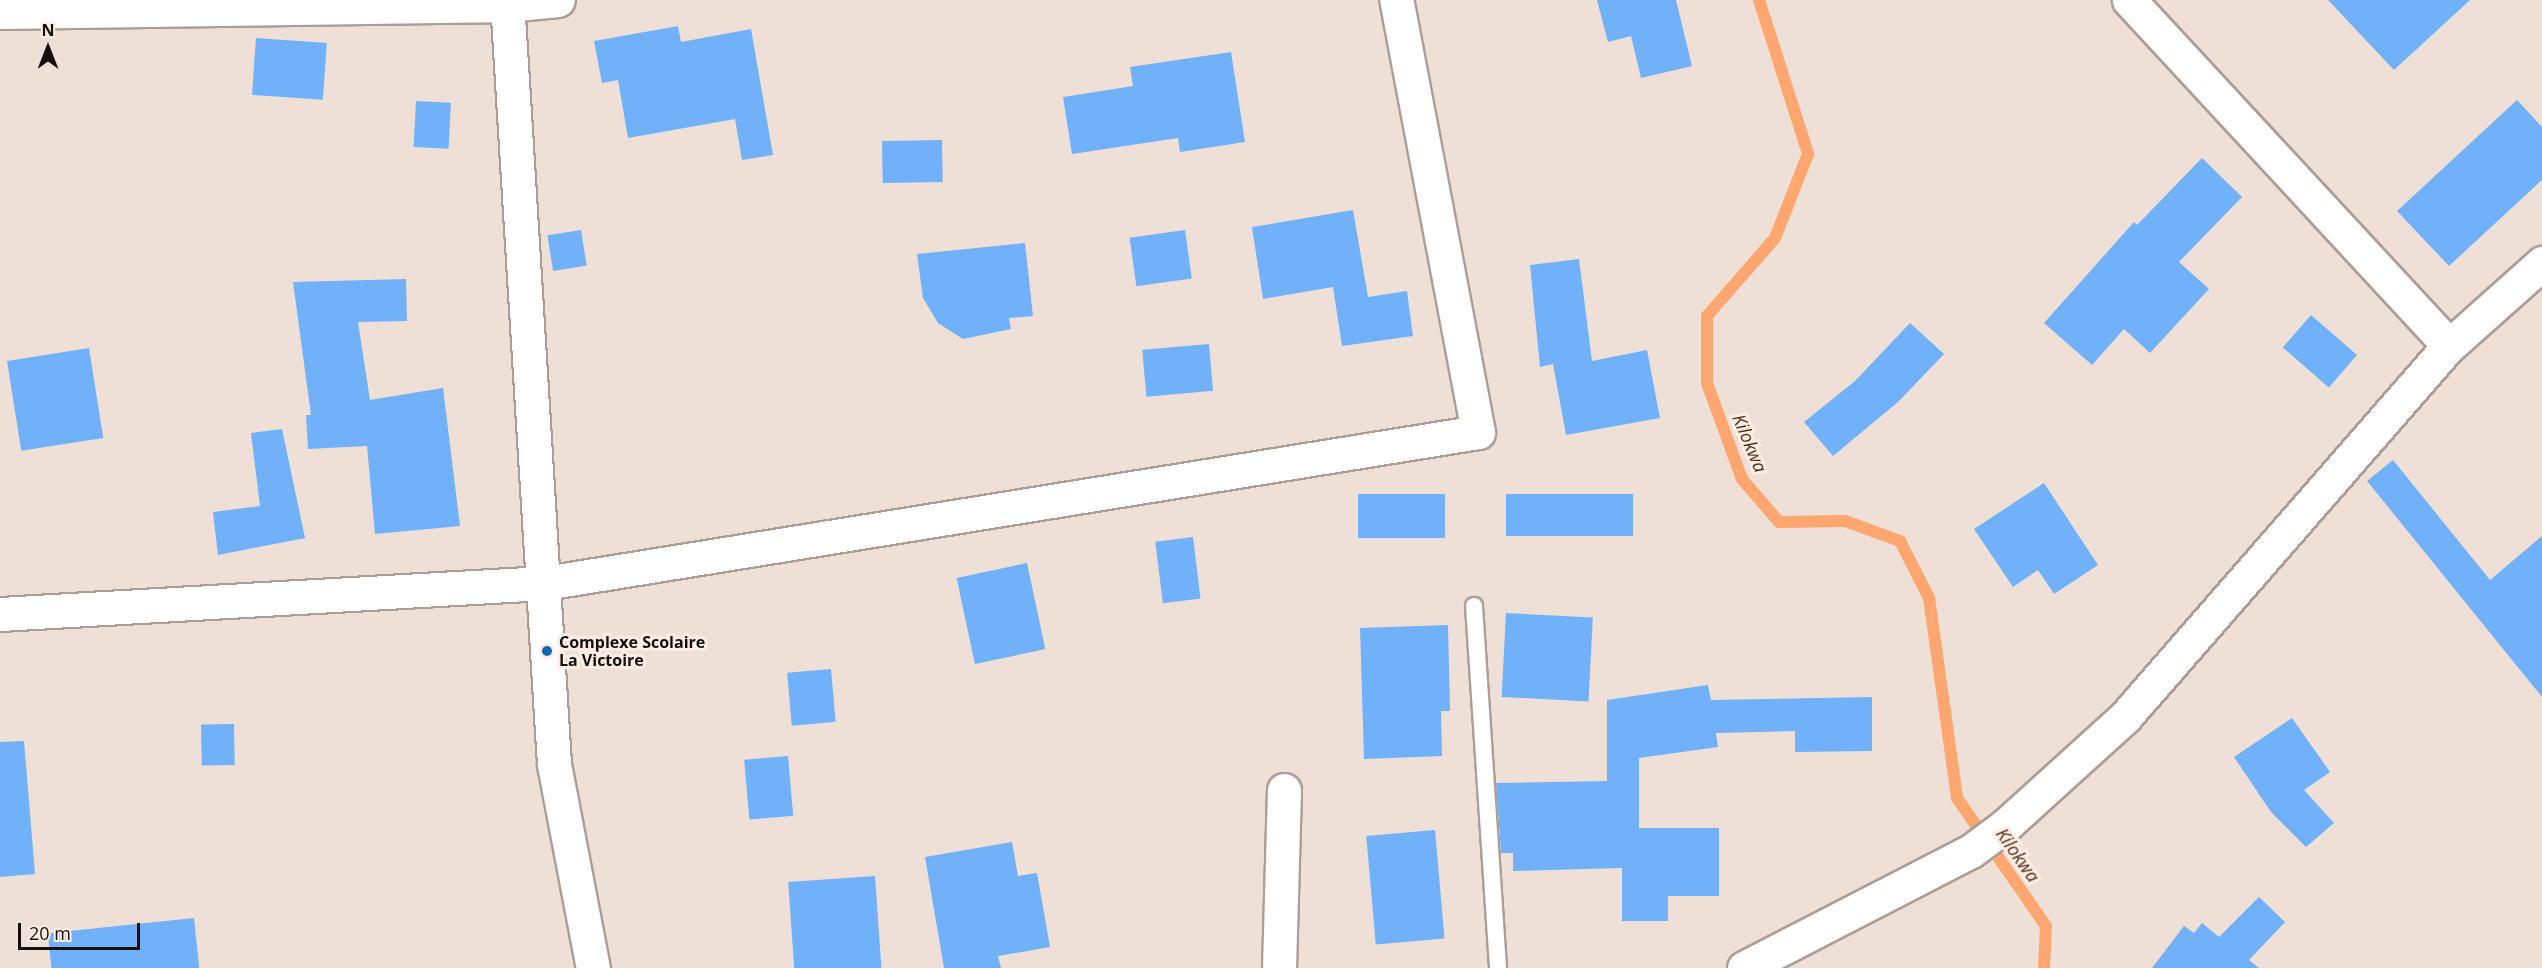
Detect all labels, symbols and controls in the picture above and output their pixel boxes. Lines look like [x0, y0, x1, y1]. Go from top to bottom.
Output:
north arrow [18, 18, 78, 78]
text: N [41, 19, 55, 41]
water label: Kilokwa [1728, 411, 1772, 475]
place label: Complexe Scolaire La Victoire [559, 632, 705, 670]
marker: Complexe Scolaire La Victoire [540, 644, 554, 658]
water label: Kilokwa [1992, 824, 2044, 886]
scale bar [21, 911, 142, 949]
text: 20 m [29, 921, 71, 945]

